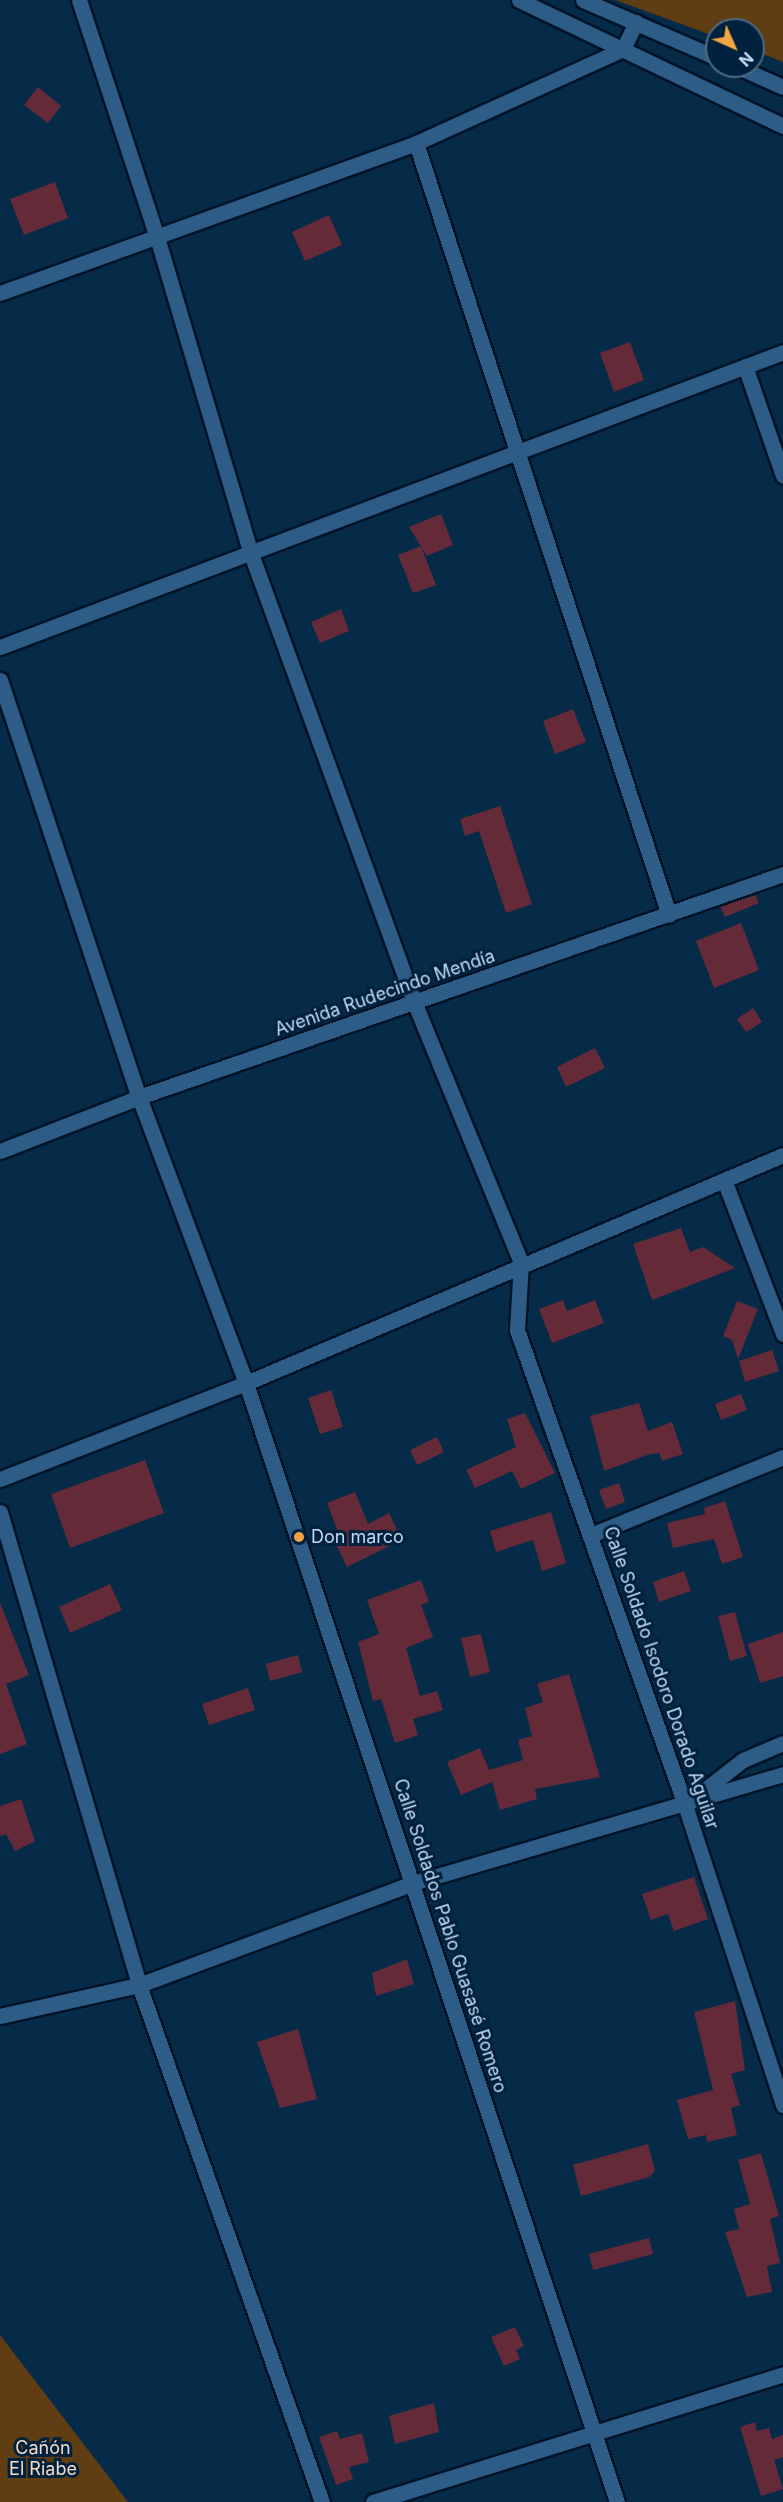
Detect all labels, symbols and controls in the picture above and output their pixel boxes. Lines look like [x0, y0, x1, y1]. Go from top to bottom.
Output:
north arrow [705, 18, 765, 78]
text: N [735, 48, 758, 71]
street label: Avenida Rudecindo Mendía [272, 945, 498, 1041]
street label: Calle Soldado Isodoro Dorado Aguilar [599, 1524, 723, 1832]
place label: Don marco [311, 1526, 404, 1548]
marker: Don marco [292, 1530, 306, 1544]
street label: Calle Soldados Pablo Guasasé Romero [389, 1776, 511, 2096]
park label: Cañón El Riabe [9, 2438, 77, 2480]

